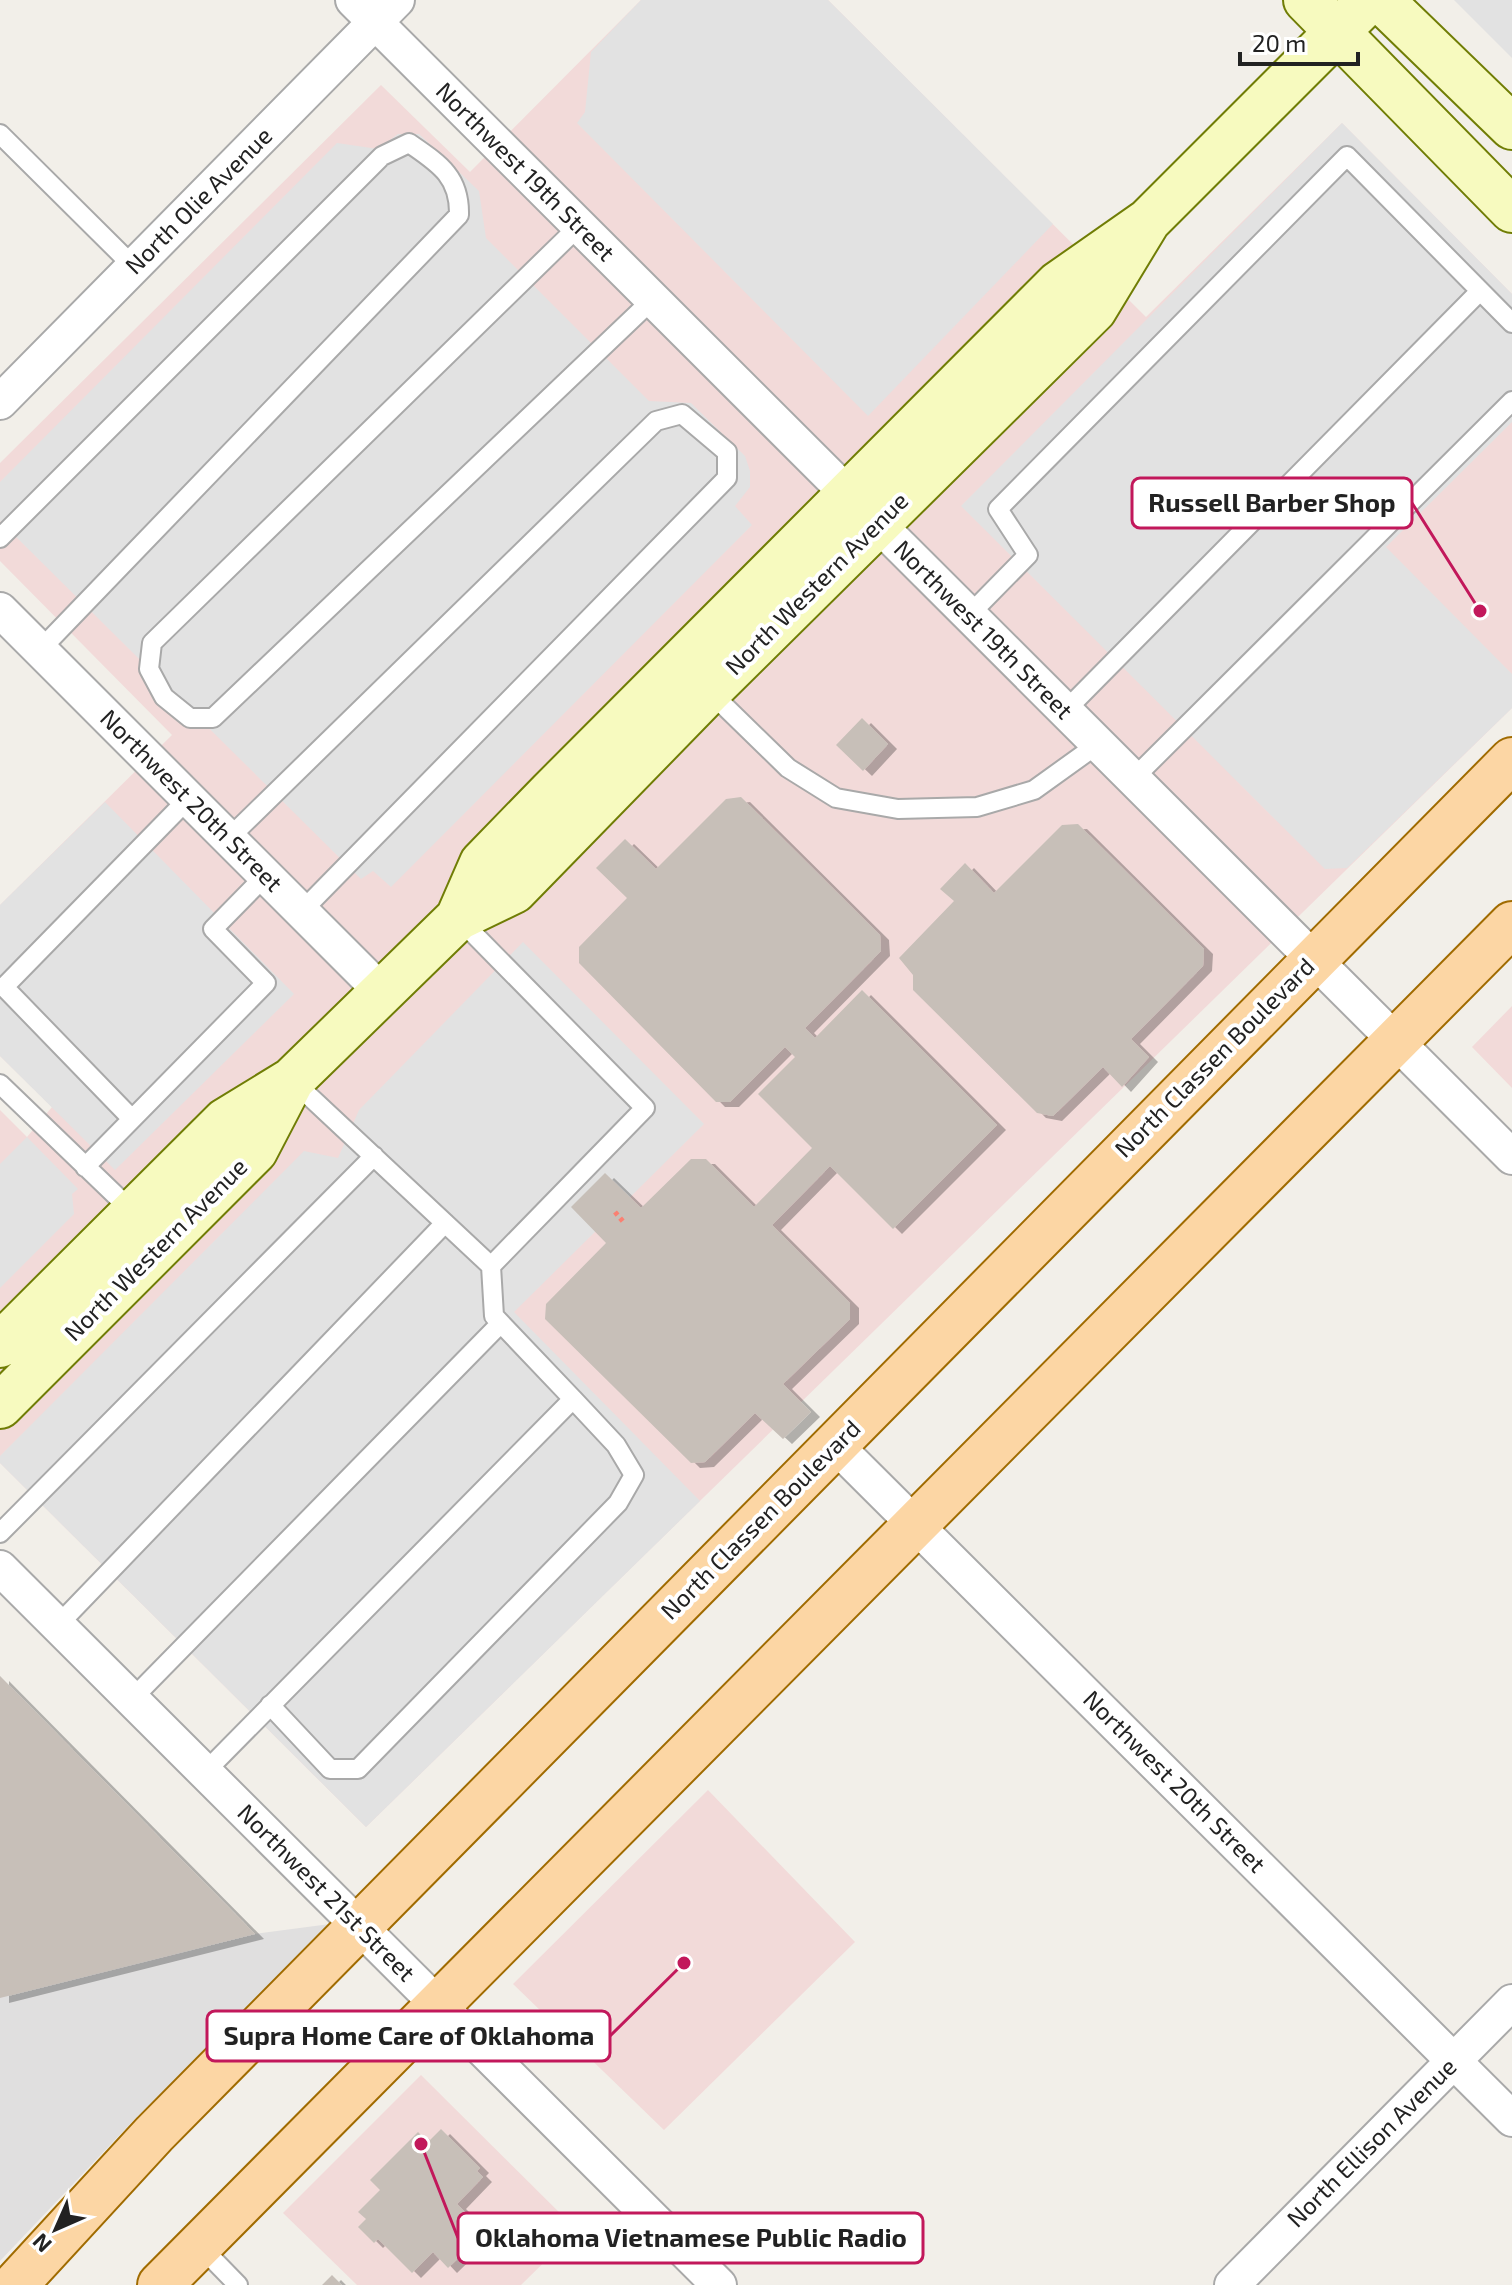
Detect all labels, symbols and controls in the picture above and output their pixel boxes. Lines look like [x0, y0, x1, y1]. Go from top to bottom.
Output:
scale bar [1240, 16, 1358, 66]
text: 20 m [1252, 28, 1306, 57]
street label: Northwest 19th Street [431, 75, 622, 266]
street label: North Olie Avenue [118, 120, 277, 279]
callout: Russell Barber Shop [1132, 478, 1412, 528]
street label: North Western Avenue [719, 486, 913, 680]
text: Russell Barber Shop [1148, 486, 1396, 517]
street label: Northwest 19th Street [889, 533, 1080, 724]
street label: Northwest 20th Street [95, 703, 289, 897]
street label: North Classen Boulevard [1108, 951, 1320, 1163]
street label: North Western Avenue [58, 1152, 252, 1346]
street label: North Classen Boulevard [654, 1413, 866, 1625]
street label: Northwest 20th Street [1078, 1684, 1272, 1878]
street label: Northwest 21st Street [232, 1797, 422, 1987]
callout: Supra Home Care of Oklahoma [207, 2011, 610, 2061]
text: Supra Home Care of Oklahoma [224, 2019, 594, 2050]
street label: North Ellison Avenue [1280, 2051, 1462, 2233]
north arrow [16, 2189, 96, 2269]
callout: Oklahoma Vietnamese Public Radio [458, 2213, 923, 2263]
text: Oklahoma Vietnamese Public Radio [475, 2221, 907, 2252]
text: N [26, 2229, 56, 2259]

